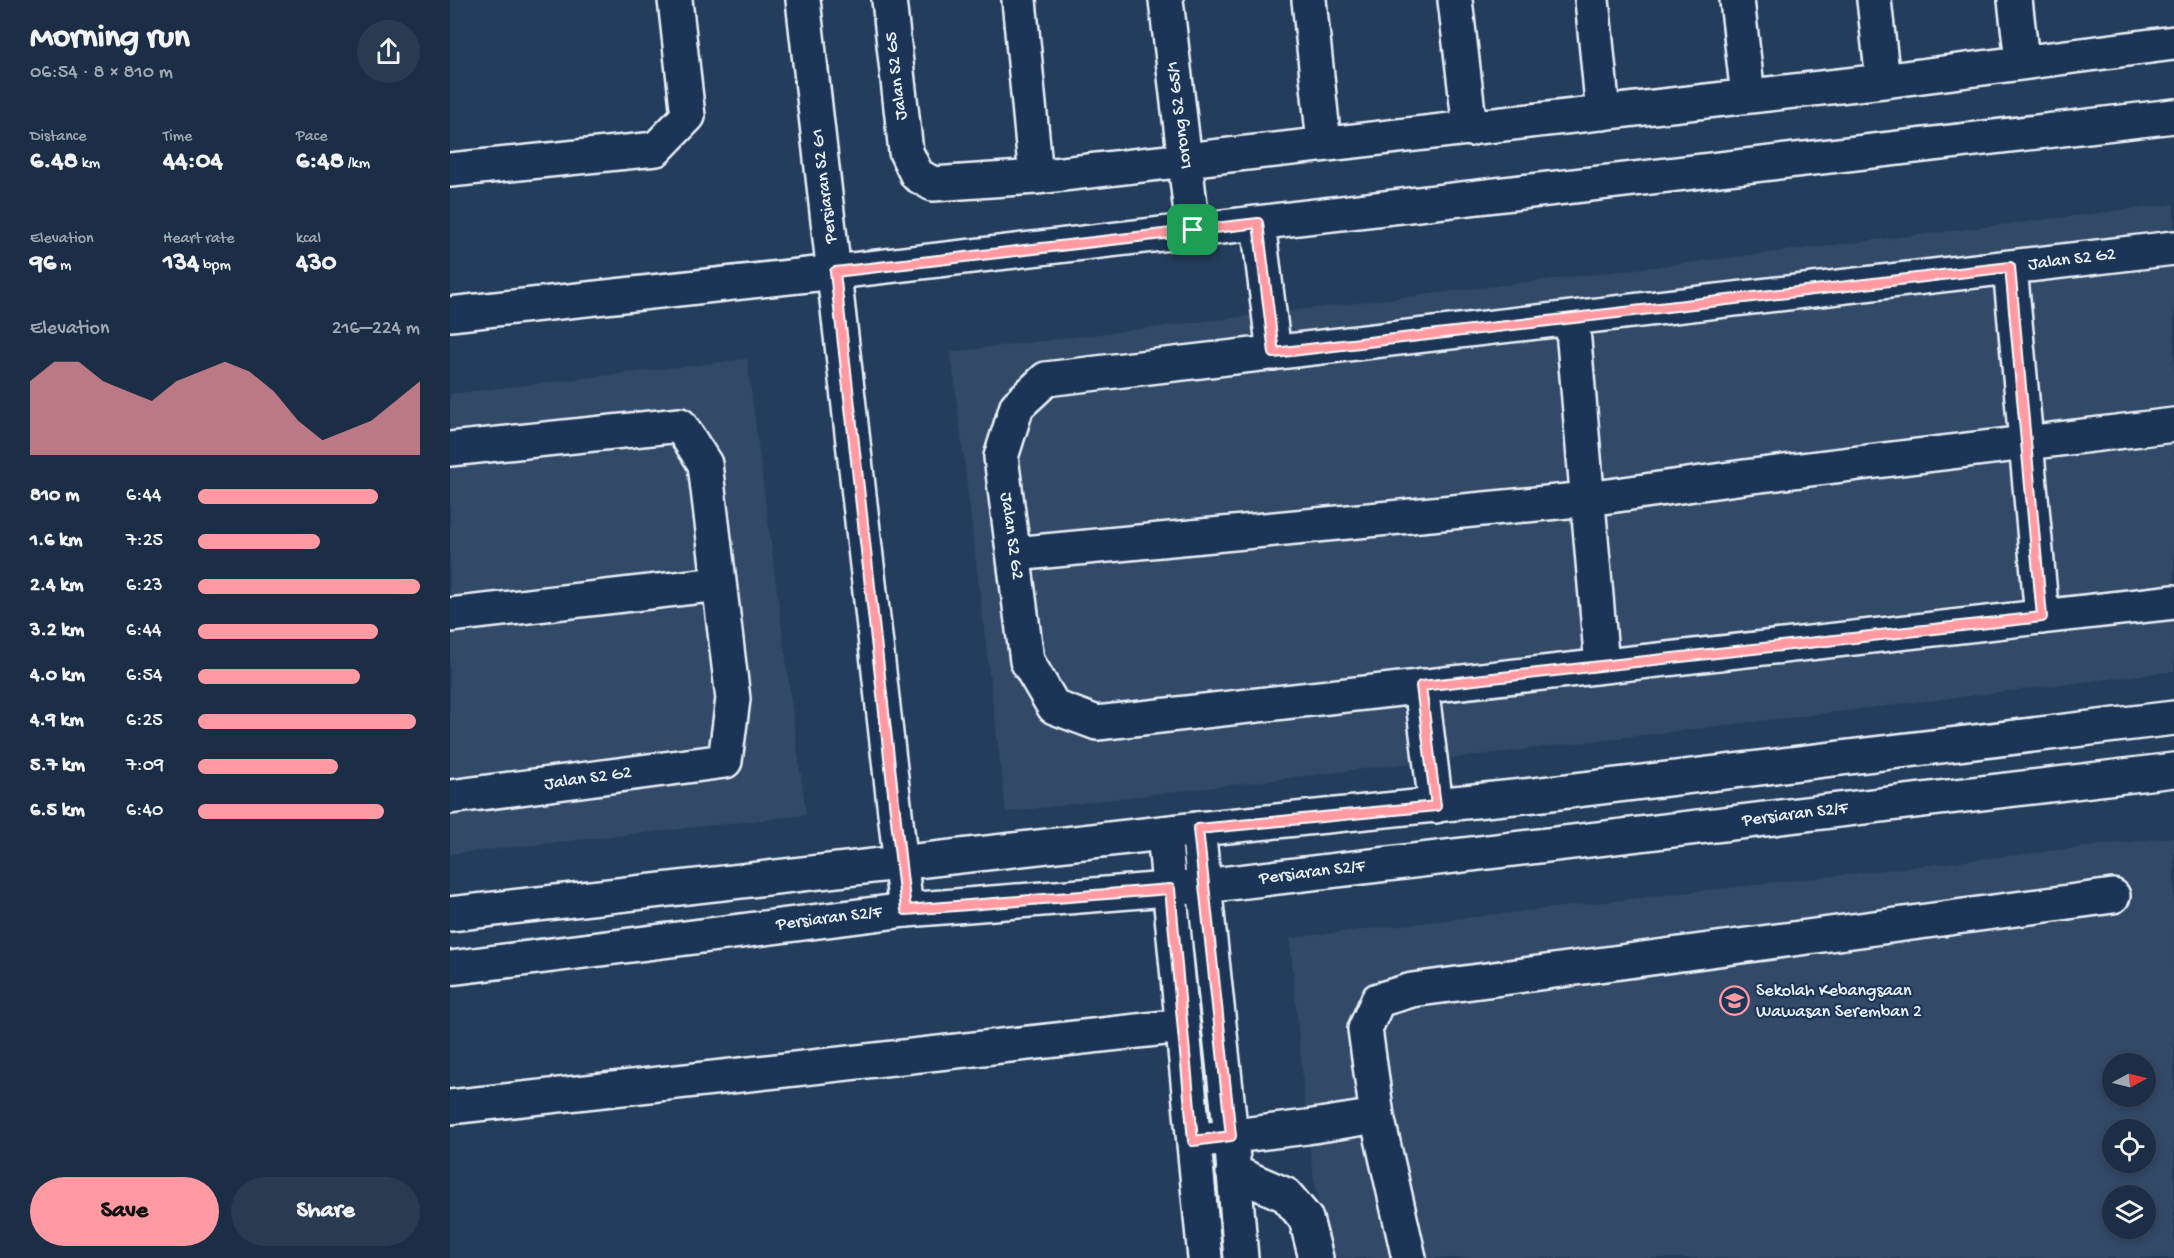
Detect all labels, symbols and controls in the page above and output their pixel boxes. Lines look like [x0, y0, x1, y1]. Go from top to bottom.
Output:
text: Morning run [30, 20, 190, 58]
button: share [357, 20, 420, 83]
street label: Jalan S2 G5 [881, 31, 913, 121]
street label: Lorong S2 G5/1 [1163, 60, 1197, 170]
text: 06:54 · 8 × 810 m [30, 62, 173, 85]
street label: Persiaran S2 G1 [808, 127, 843, 246]
text: Distance [30, 128, 87, 147]
text: Time [163, 128, 192, 147]
text: Pace [296, 128, 327, 147]
text: 6.48 [30, 147, 78, 178]
text: 44:04 [163, 147, 223, 178]
text: 6:48 [296, 147, 344, 178]
text: km [78, 155, 100, 174]
text: /km [344, 155, 370, 174]
pin [1167, 204, 1218, 255]
icon: arrive [1176, 213, 1209, 246]
text: Elevation [30, 230, 94, 249]
text: Heart rate [163, 230, 235, 249]
text: kcal [296, 230, 321, 249]
street label: Jalan S2 G2 [2027, 244, 2117, 276]
text: 96 [30, 249, 56, 280]
text: 134 [163, 249, 199, 280]
text: 430 [296, 249, 337, 280]
text: m [56, 257, 71, 276]
text: bpm [199, 257, 231, 276]
text: Elevation [30, 318, 110, 341]
text: 216–224 m [332, 318, 420, 341]
text: 810 m [30, 485, 79, 508]
text: 6:44 [126, 485, 161, 508]
street label: Jalan S2 G2 [994, 491, 1028, 581]
text: 1.6 km [30, 530, 82, 553]
text: 7:25 [126, 530, 163, 553]
text: 2.4 km [30, 575, 83, 598]
text: 6:23 [126, 575, 163, 598]
text: 3.2 km [30, 620, 84, 643]
text: 6:44 [126, 620, 161, 643]
text: 4.0 km [30, 665, 85, 688]
text: 6:54 [126, 665, 162, 688]
text: 4.9 km [30, 710, 84, 733]
text: 6:25 [126, 710, 163, 733]
text: 5.7 km [30, 755, 85, 778]
text: 7:09 [126, 755, 164, 778]
street label: Jalan S2 G2 [543, 762, 633, 796]
street label: Persiaran S2/F [1740, 798, 1850, 832]
text: 6.5 km [30, 800, 85, 823]
text: 6:40 [126, 800, 163, 823]
street label: Persiaran S2/F [1257, 856, 1367, 890]
street label: Persiaran S2/F [774, 902, 884, 936]
place label: Sekolah Kebangsaan Wawasan Seremban 2 [1756, 981, 1922, 1023]
school or university icon: Sekolah Kebangsaan Wawasan Seremban 2 [1719, 985, 1751, 1017]
north arrow [2102, 1053, 2156, 1107]
map controls [2102, 1053, 2156, 1239]
button: locate [2102, 1119, 2156, 1173]
button: Save [30, 1177, 219, 1246]
button: Share [231, 1177, 420, 1246]
button: layers [2102, 1185, 2156, 1239]

